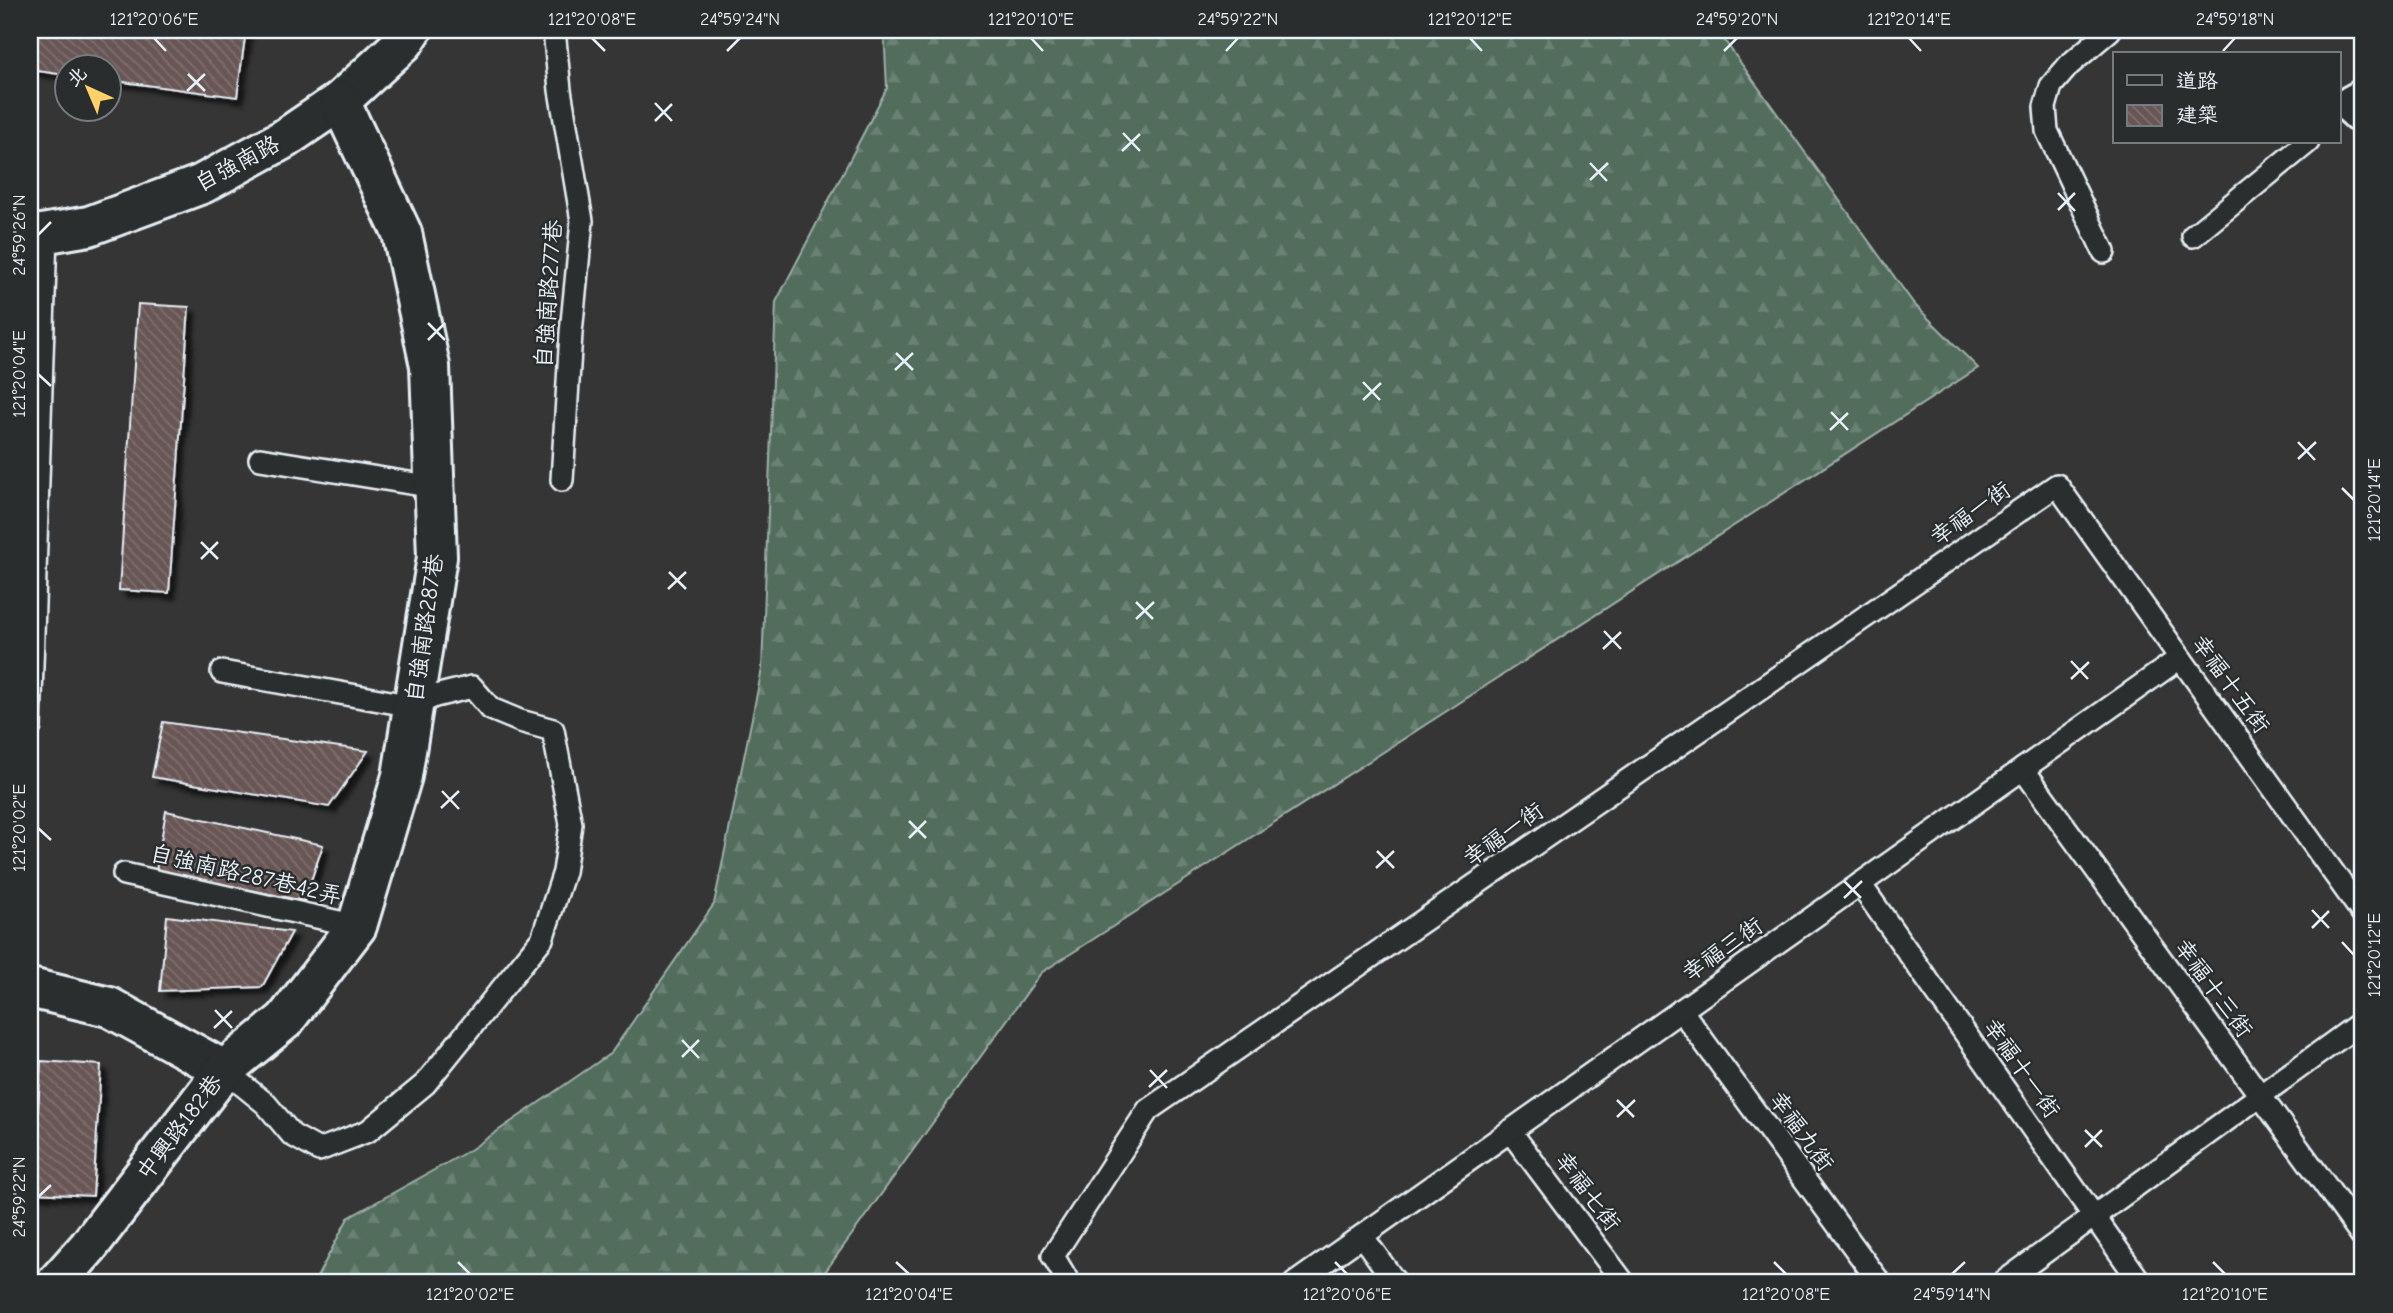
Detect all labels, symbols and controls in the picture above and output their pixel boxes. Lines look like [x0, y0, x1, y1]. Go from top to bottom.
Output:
text: 121°20'06"E [110, 9, 198, 30]
text: 121°20'08"E [548, 9, 636, 30]
text: 24°59'24"N [700, 9, 780, 30]
text: 121°20'10"E [988, 9, 1074, 30]
text: 24°59'22"N [1198, 9, 1278, 30]
text: 121°20'12"E [1428, 9, 1512, 30]
text: 24°59'20"N [1696, 9, 1778, 30]
text: 121°20'14"E [1867, 9, 1951, 30]
text: 24°59'18"N [2196, 9, 2274, 30]
north arrow [52, 52, 122, 122]
legend [2113, 52, 2340, 144]
text: 北 [62, 62, 91, 91]
text: 道路 [2176, 69, 2218, 93]
text: 建築 [2176, 103, 2218, 127]
street label: 自強南路 [190, 130, 284, 197]
text: 24°59'26"N [9, 194, 30, 276]
street label: 自強南路277巷 [530, 218, 567, 369]
text: 121°20'04"E [9, 330, 30, 418]
text: 121°20'14"E [2364, 458, 2385, 542]
street label: 幸福一街 [1925, 476, 2016, 551]
street label: 自強南路287巷 [401, 551, 448, 704]
street label: 幸福十五街 [2186, 630, 2275, 739]
text: 121°20'02"E [9, 784, 30, 872]
street label: 幸福一街 [1458, 797, 1549, 872]
street label: 自強南路287巷42弄 [147, 839, 344, 910]
street label: 幸福三街 [1677, 912, 1768, 987]
text: 121°20'12"E [2364, 913, 2385, 997]
street label: 幸福十三街 [2169, 934, 2258, 1043]
street label: 幸福十一街 [1978, 1013, 2066, 1123]
street label: 中興路182巷 [131, 1068, 228, 1185]
street label: 幸福九街 [1764, 1086, 1840, 1176]
street label: 幸福七街 [1549, 1146, 1626, 1236]
text: 24°59'22"N [9, 1157, 30, 1237]
text: 121°20'02"E [426, 1284, 514, 1305]
text: 121°20'04"E [865, 1284, 953, 1305]
text: 121°20'06"E [1303, 1284, 1391, 1305]
text: 121°20'08"E [1742, 1284, 1830, 1305]
text: 24°59'14"N [1913, 1284, 1991, 1305]
text: 121°20'10"E [2182, 1284, 2268, 1305]

